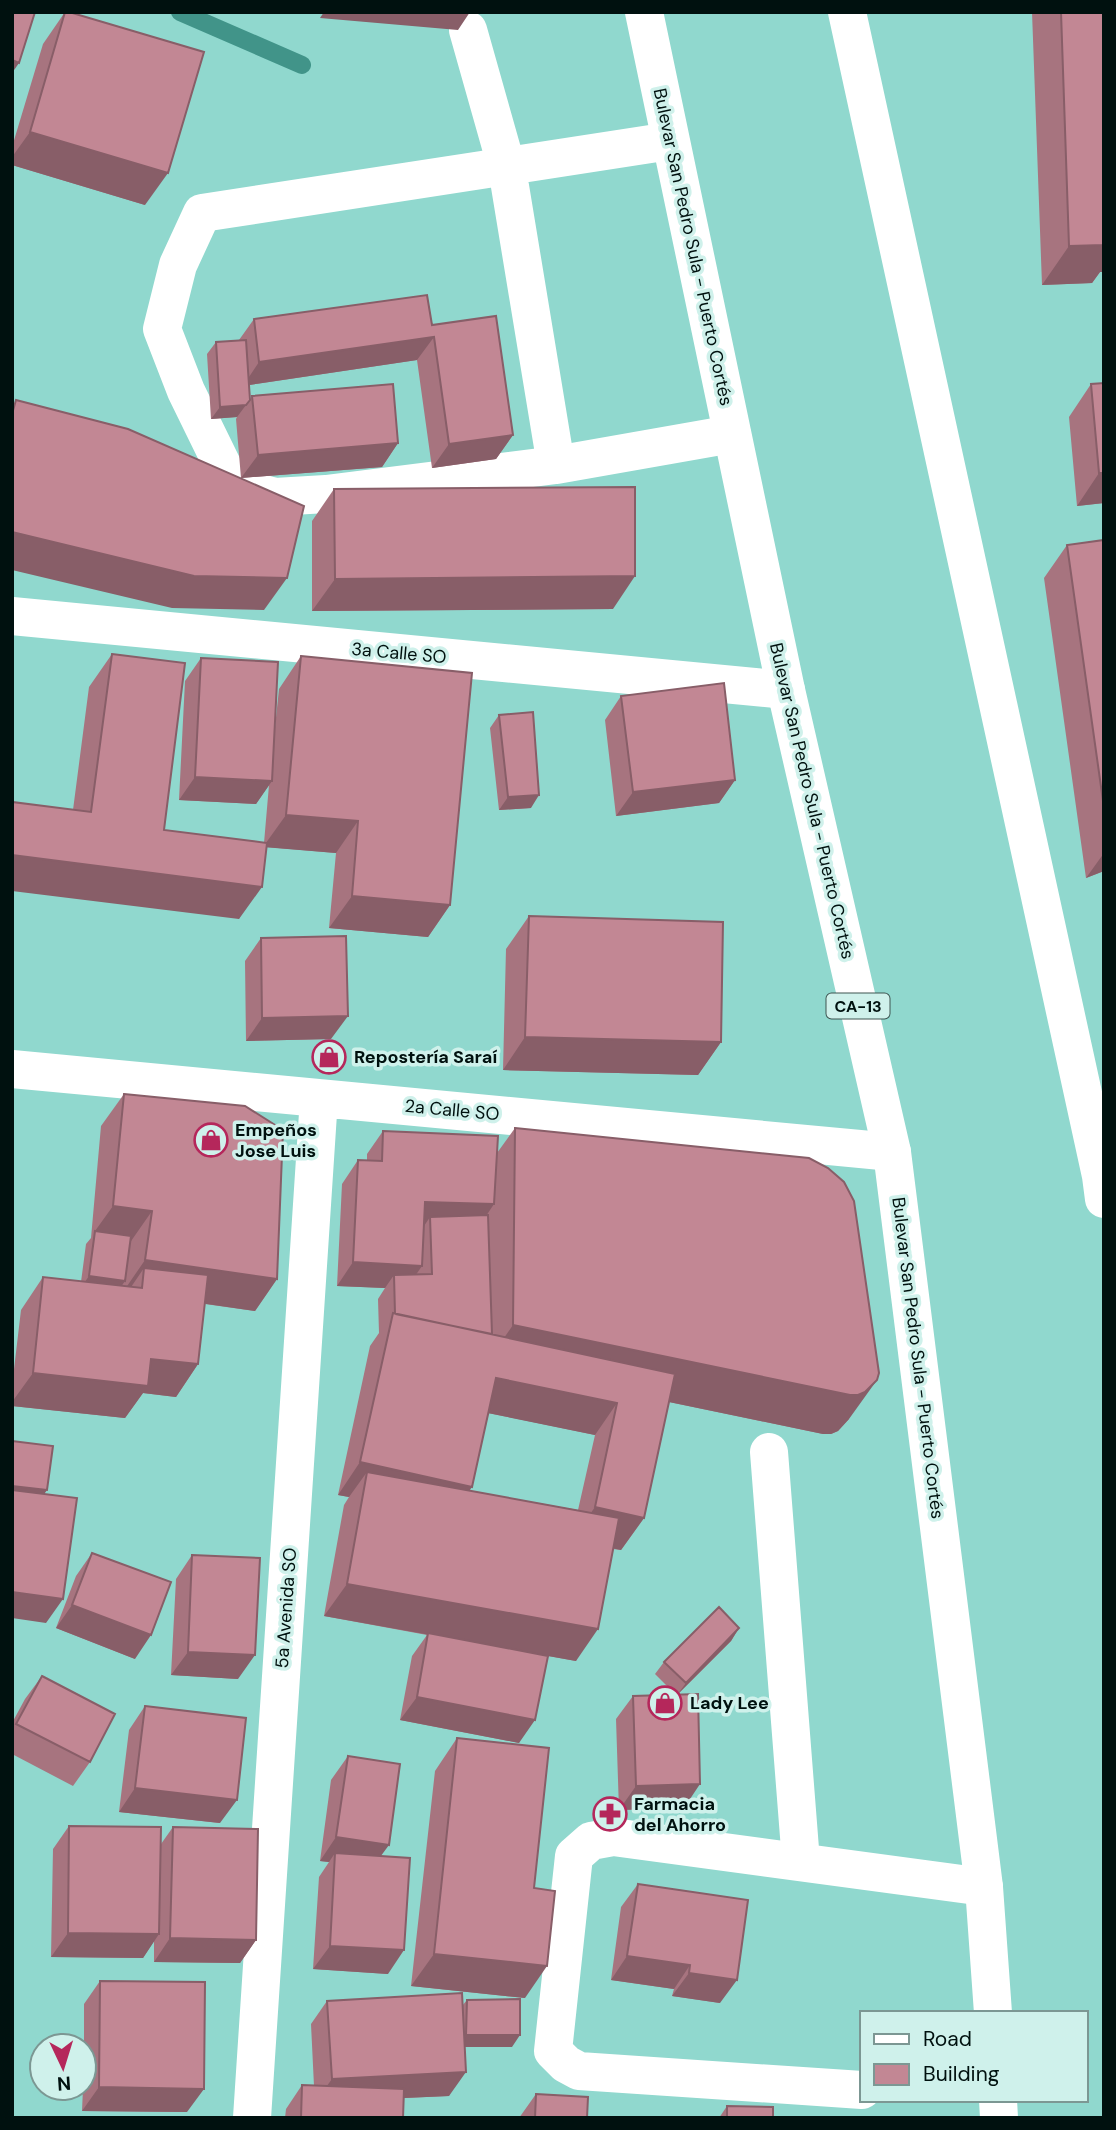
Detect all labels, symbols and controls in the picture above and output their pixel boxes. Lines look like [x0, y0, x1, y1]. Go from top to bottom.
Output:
street label: Bulevar San Pedro Sula - Puerto Cortés [648, 86, 738, 408]
street label: 3a Calle SO [350, 637, 448, 669]
street label: Bulevar San Pedro Sula - Puerto Cortés [764, 640, 860, 962]
road number: CA-13 [826, 994, 890, 1018]
shop icon: Repostería Saraí [310, 1038, 348, 1076]
place label: Repostería Saraí [354, 1045, 497, 1069]
street label: 2a Calle SO [404, 1094, 500, 1126]
place label: Empeños Jose Luis [235, 1118, 317, 1163]
shop icon: Empeños Jose Luis [192, 1121, 230, 1159]
street label: Bulevar San Pedro Sula - Puerto Cortés [886, 1196, 950, 1520]
street label: 5a Avenida SO [270, 1547, 302, 1669]
shop icon: Lady Lee [646, 1684, 684, 1722]
place label: Lady Lee [690, 1691, 769, 1715]
place label: Farmacia del Ahorro [634, 1792, 726, 1837]
pharmacy icon: Farmacia del Ahorro [591, 1795, 629, 1833]
legend [860, 2011, 1088, 2102]
text: Road [923, 2025, 972, 2053]
north arrow [28, 2032, 98, 2102]
text: Building [923, 2060, 1000, 2088]
text: N [56, 2071, 72, 2096]

